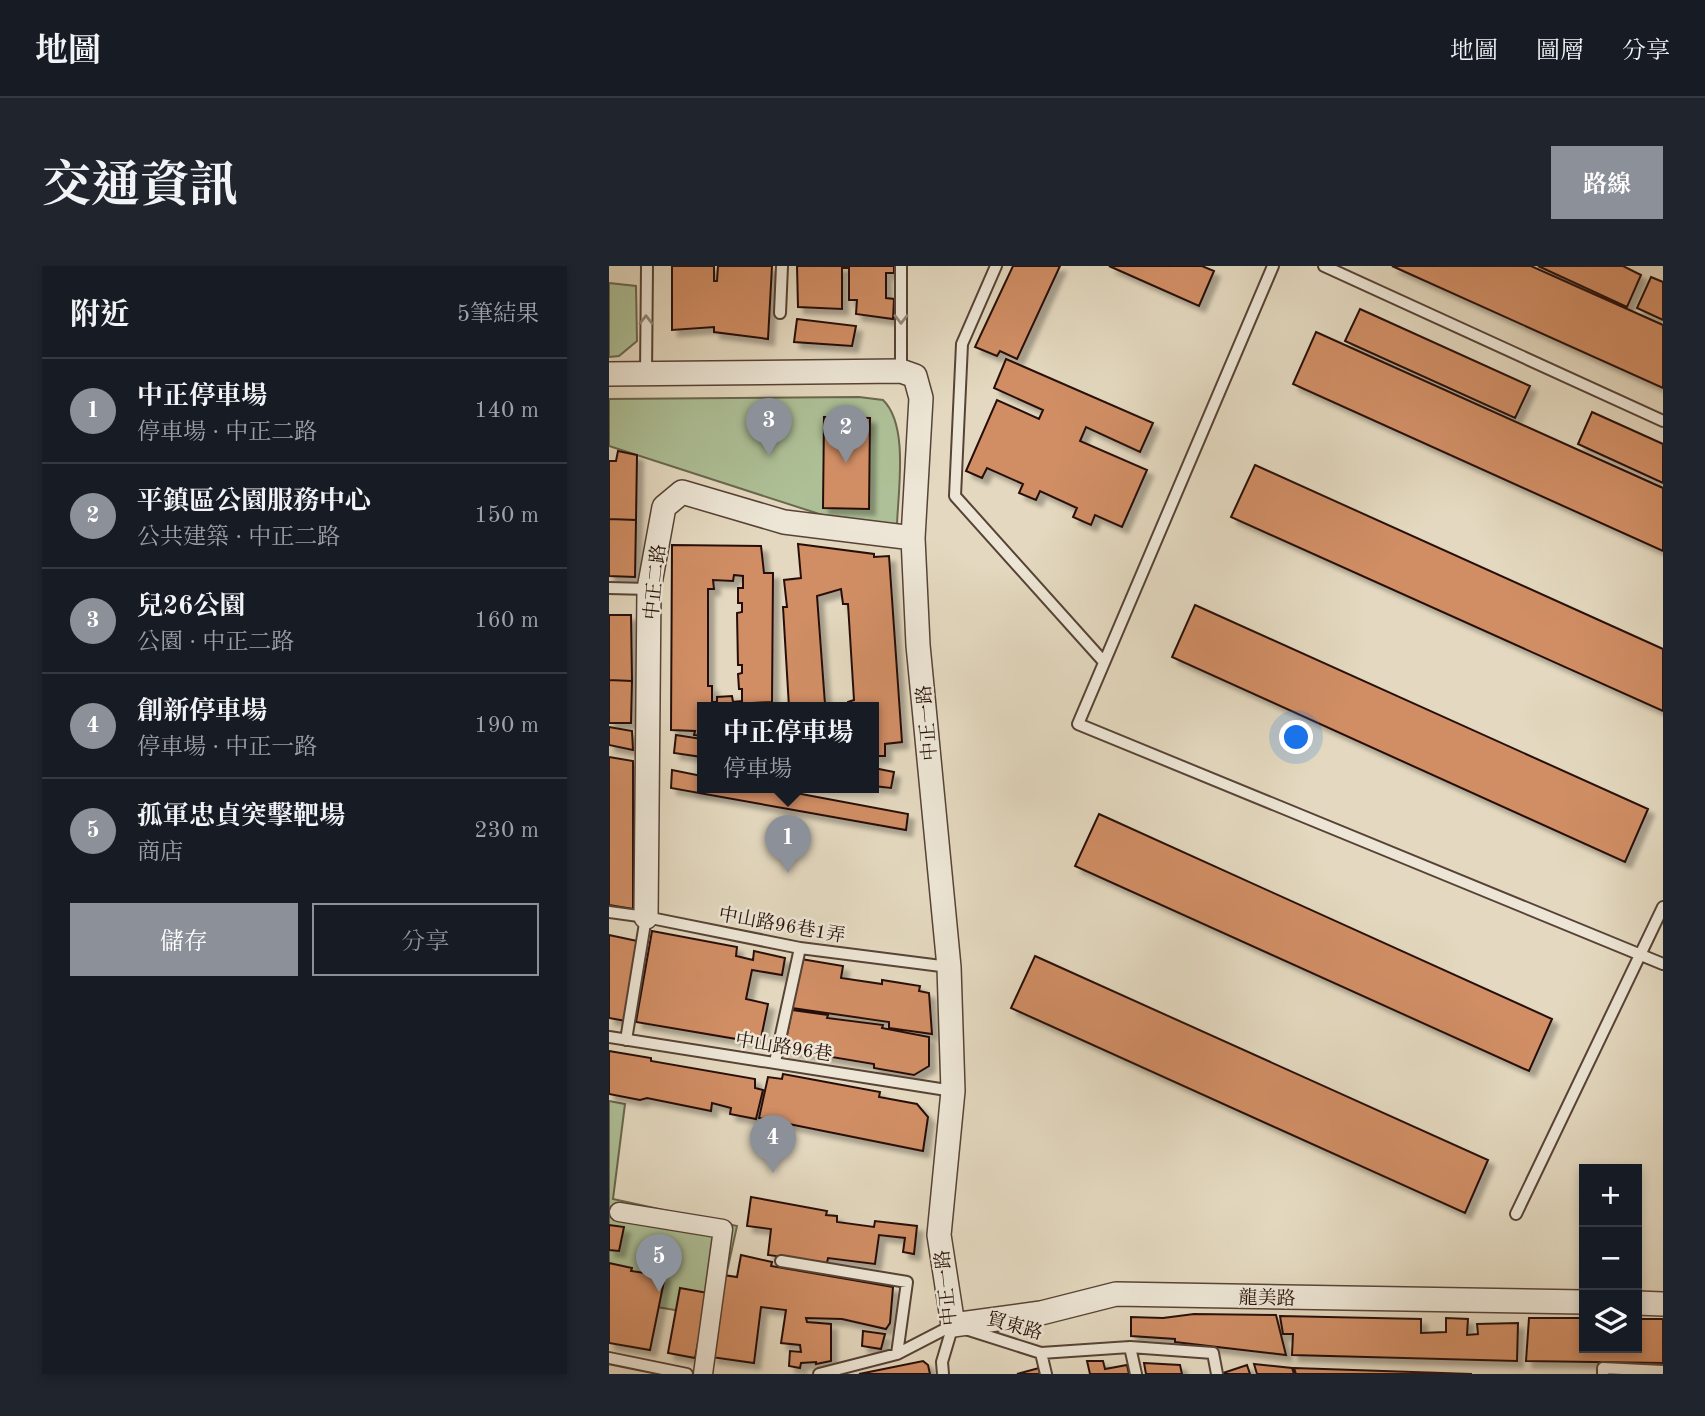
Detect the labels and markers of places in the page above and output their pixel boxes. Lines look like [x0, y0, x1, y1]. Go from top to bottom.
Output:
pin: 3 [746, 398, 792, 456]
pin: 2 [823, 405, 869, 463]
pin: 1 [765, 815, 811, 873]
pin: 4 [750, 1115, 796, 1173]
pin: 5 [636, 1234, 682, 1292]

